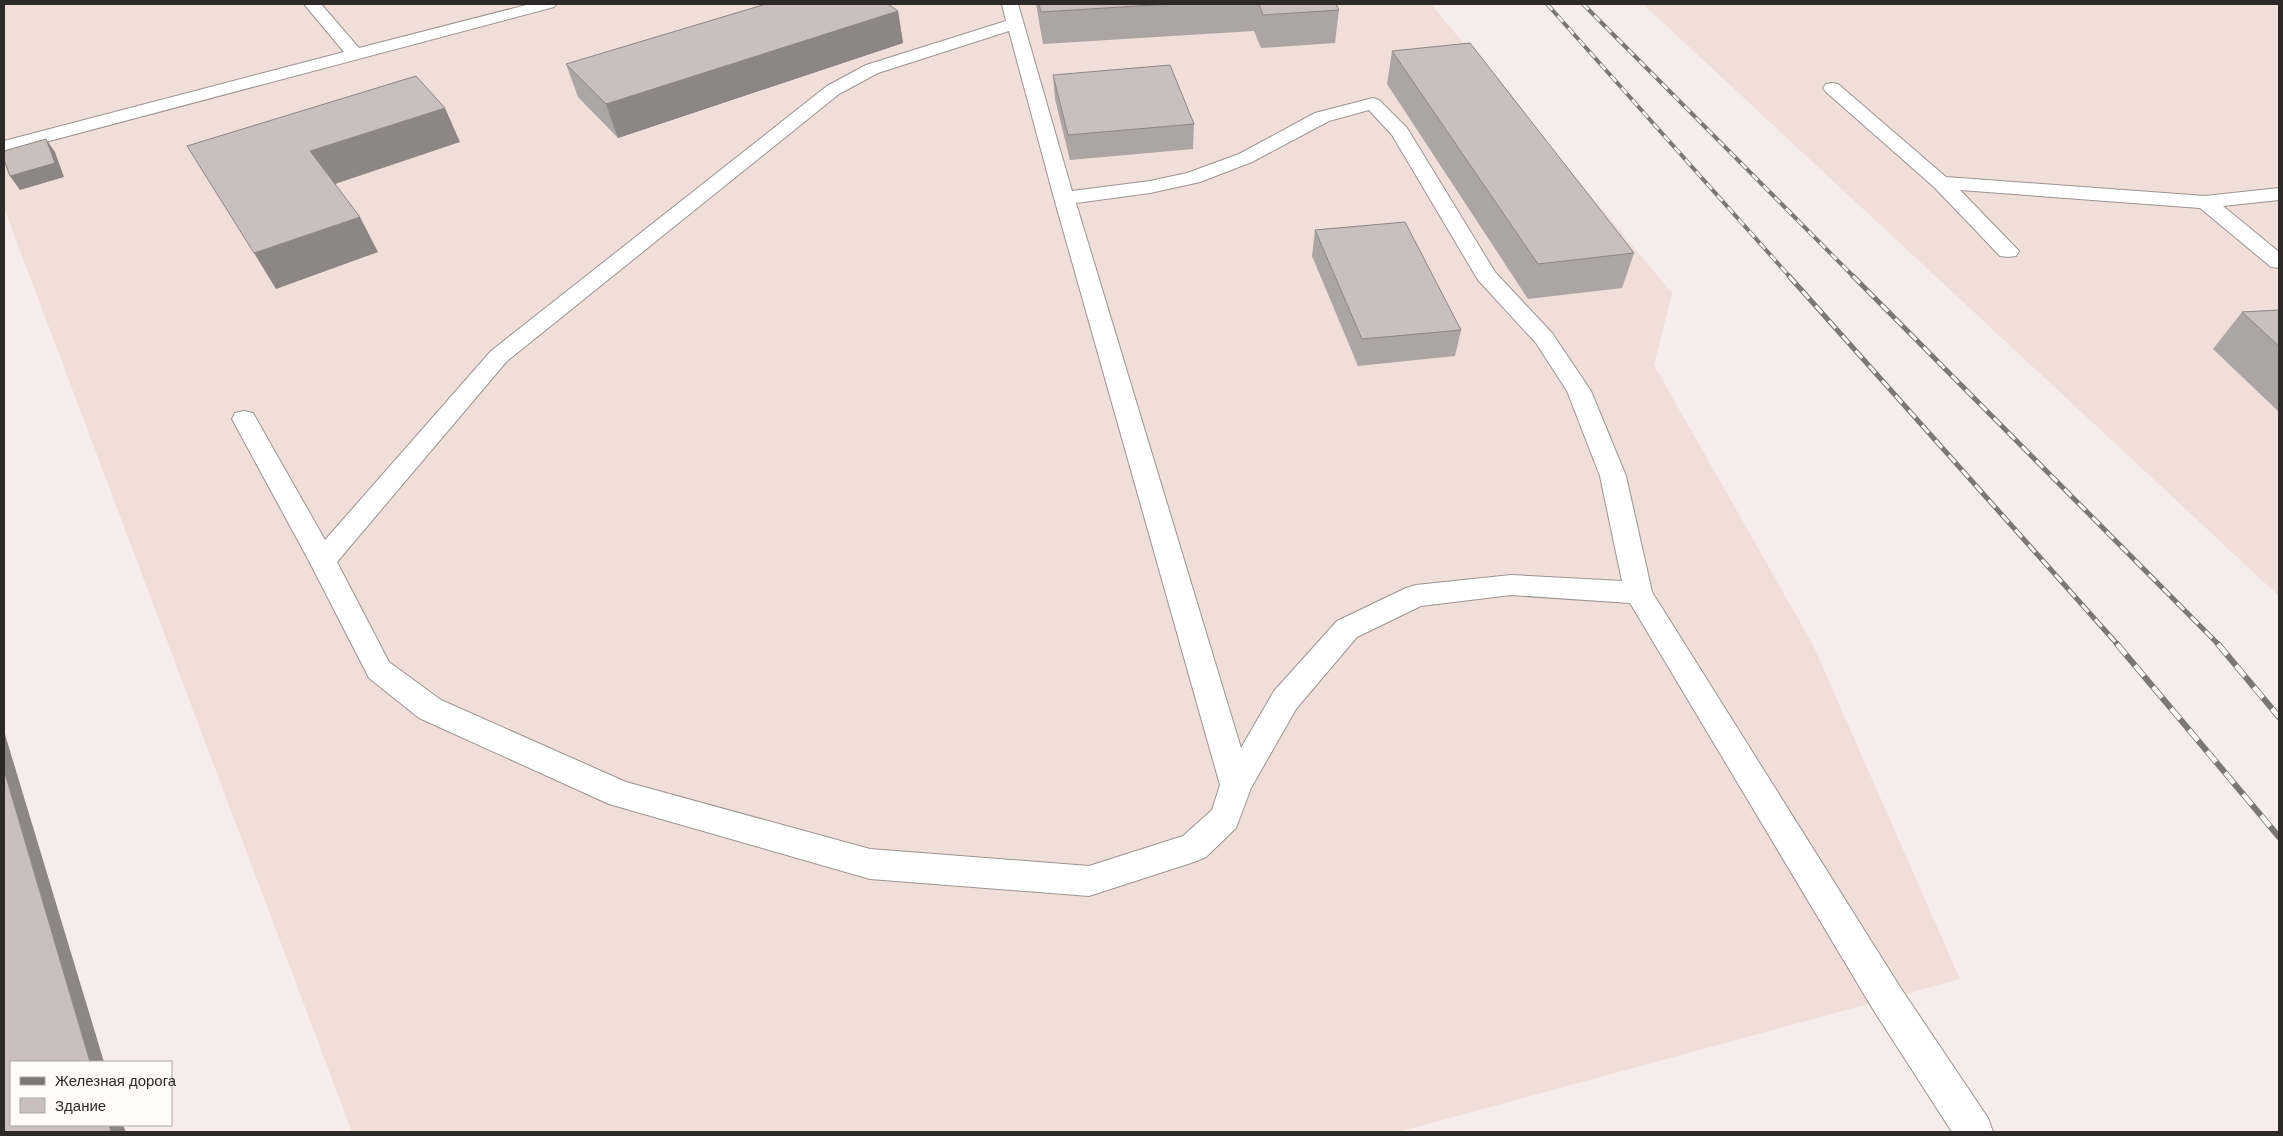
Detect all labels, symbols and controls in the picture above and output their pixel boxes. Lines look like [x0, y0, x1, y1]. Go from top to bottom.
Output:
legend [10, 1061, 172, 1126]
text: Железная дорога [55, 1071, 177, 1091]
text: Здание [55, 1096, 106, 1116]

